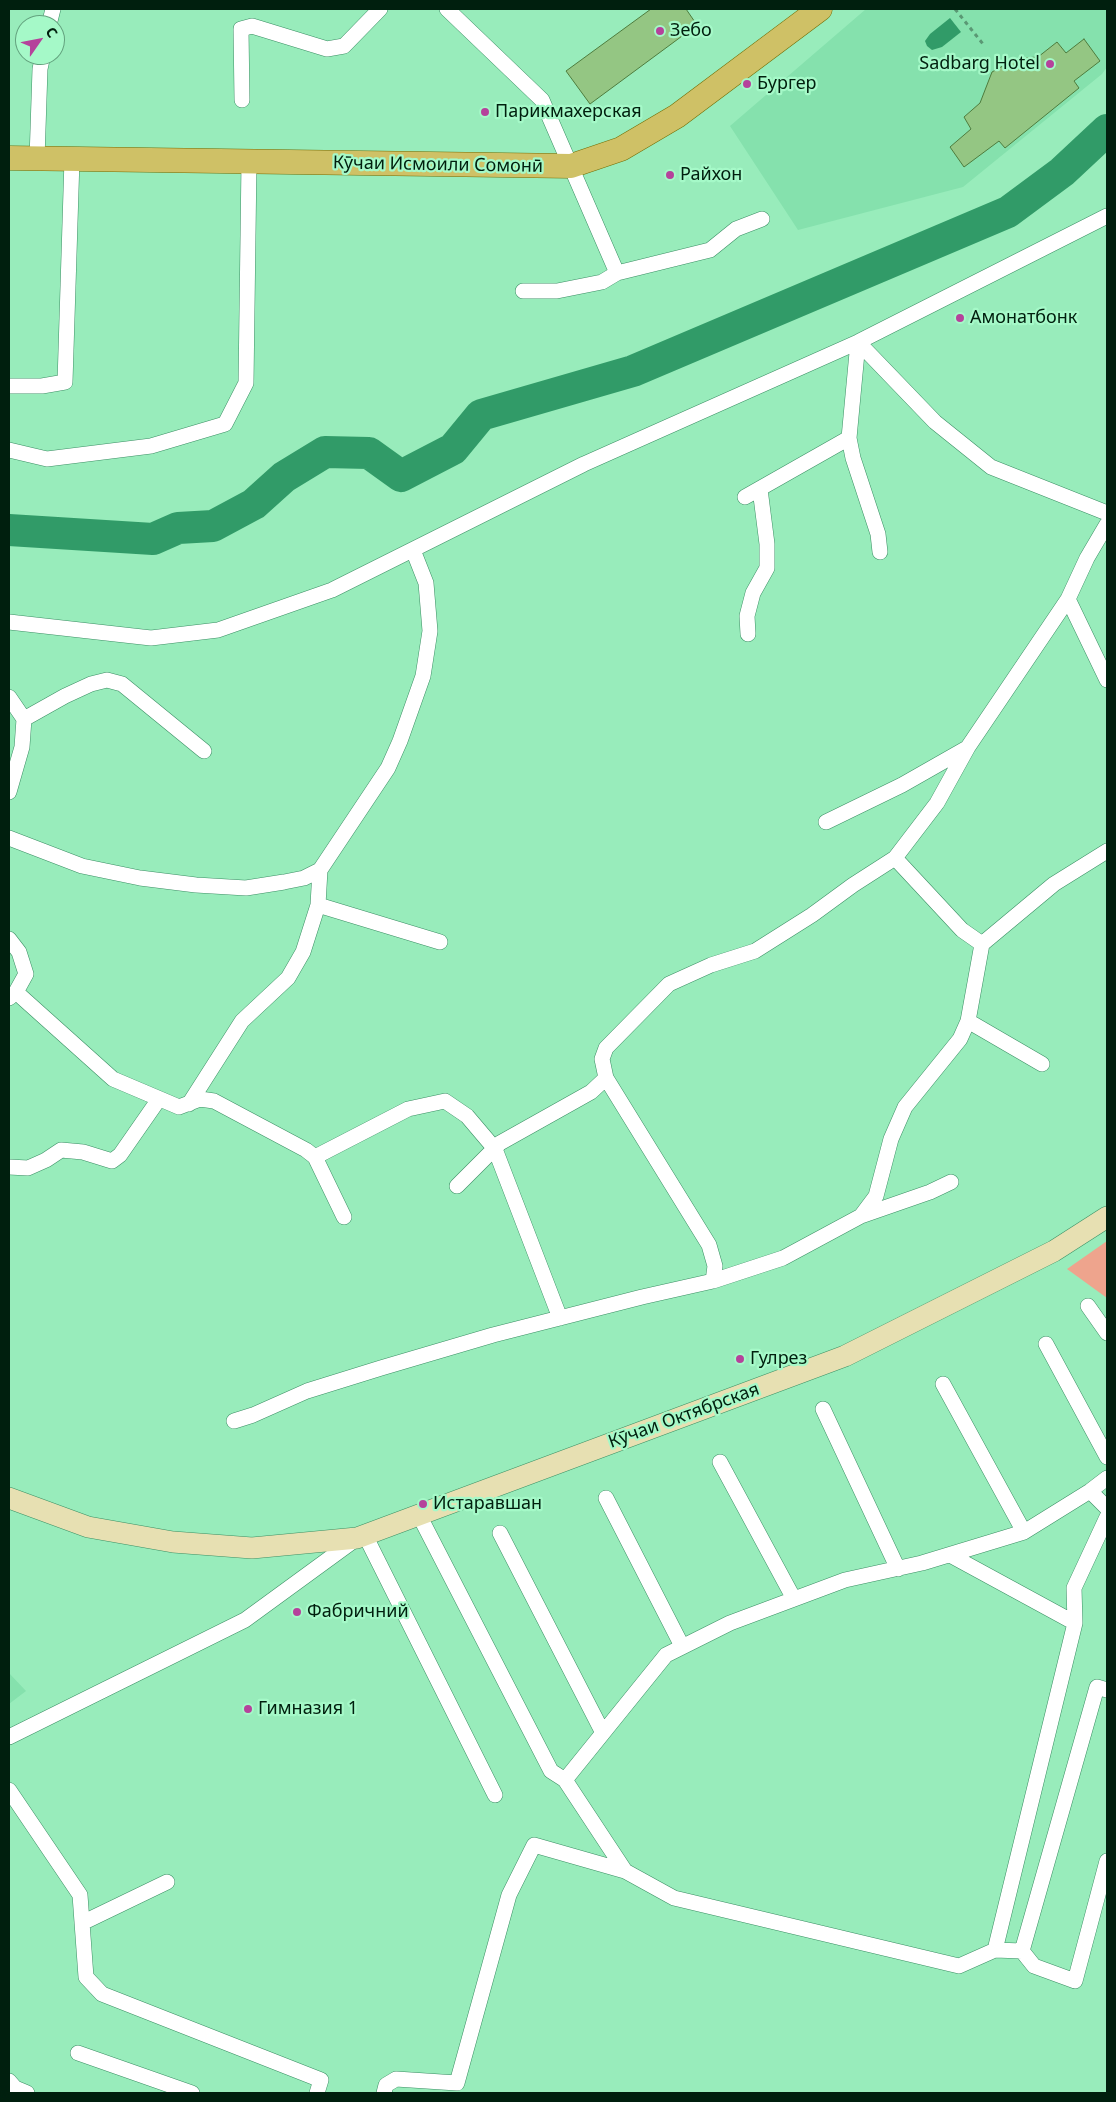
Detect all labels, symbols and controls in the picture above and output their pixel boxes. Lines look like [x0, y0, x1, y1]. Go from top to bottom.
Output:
north arrow [15, 15, 65, 65]
place label: Зебо [670, 20, 712, 42]
text: С [42, 23, 63, 41]
marker: Зебо [654, 25, 666, 37]
place label: Sadbarg Hotel [919, 53, 1040, 75]
marker: Sadbarg Hotel [1044, 58, 1056, 70]
place label: Бургер [757, 73, 817, 95]
marker: Бургер [741, 78, 753, 90]
place label: Парикмахерская [495, 101, 642, 123]
marker: Парикмахерская [479, 106, 491, 118]
street label: Кӯчаи Исмоили Сомонӣ [333, 152, 543, 178]
place label: Райхон [680, 164, 742, 186]
marker: Райхон [664, 169, 676, 181]
place label: Амонатбонк [970, 307, 1077, 329]
marker: Амонатбонк [954, 312, 966, 324]
place label: Гулрез [750, 1348, 807, 1370]
marker: Гулрез [734, 1353, 746, 1365]
street label: Кӯчаи Октябрская [606, 1379, 762, 1453]
place label: Истаравшан [433, 1493, 542, 1515]
marker: Истаравшан [417, 1498, 429, 1510]
place label: Фабричний [307, 1601, 409, 1623]
marker: Фабричний [291, 1606, 303, 1618]
place label: Гимназия 1 [258, 1698, 358, 1720]
marker: Гимназия 1 [242, 1703, 254, 1715]

